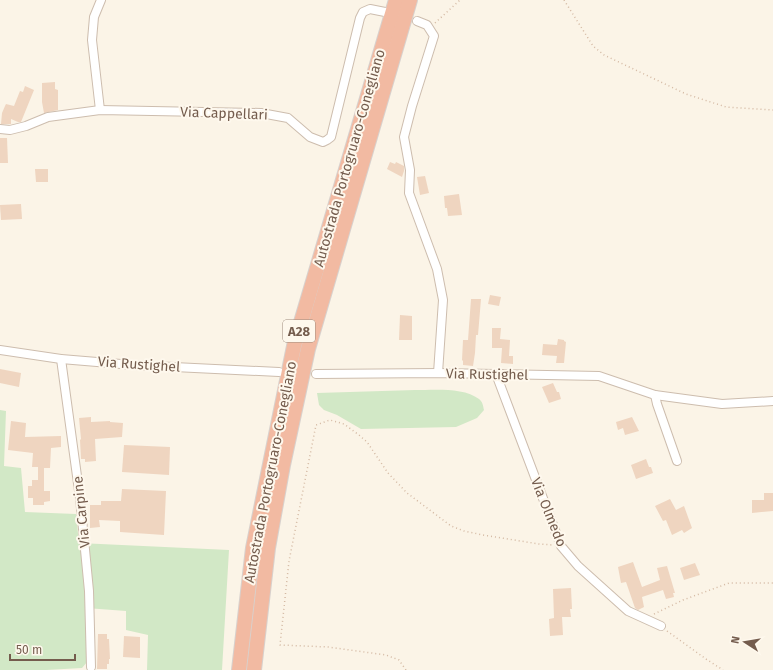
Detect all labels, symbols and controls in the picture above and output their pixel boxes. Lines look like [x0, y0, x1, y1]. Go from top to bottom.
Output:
street label: Autostrada Portogruaro-Conegliano [310, 47, 389, 269]
street label: Via Cappellari [180, 103, 268, 124]
road number: A28 [283, 320, 315, 342]
street label: Via Rustighel [97, 353, 181, 376]
street label: Autostrada Portogruaro-Conegliano [241, 360, 300, 584]
street label: Via Rustighel [446, 365, 528, 384]
street label: Via Carpine [69, 475, 94, 549]
street label: Via Olmedo [527, 475, 570, 549]
north arrow [725, 622, 765, 662]
text: N [729, 635, 743, 645]
scale bar [10, 636, 75, 662]
text: 50 m [16, 643, 42, 657]

